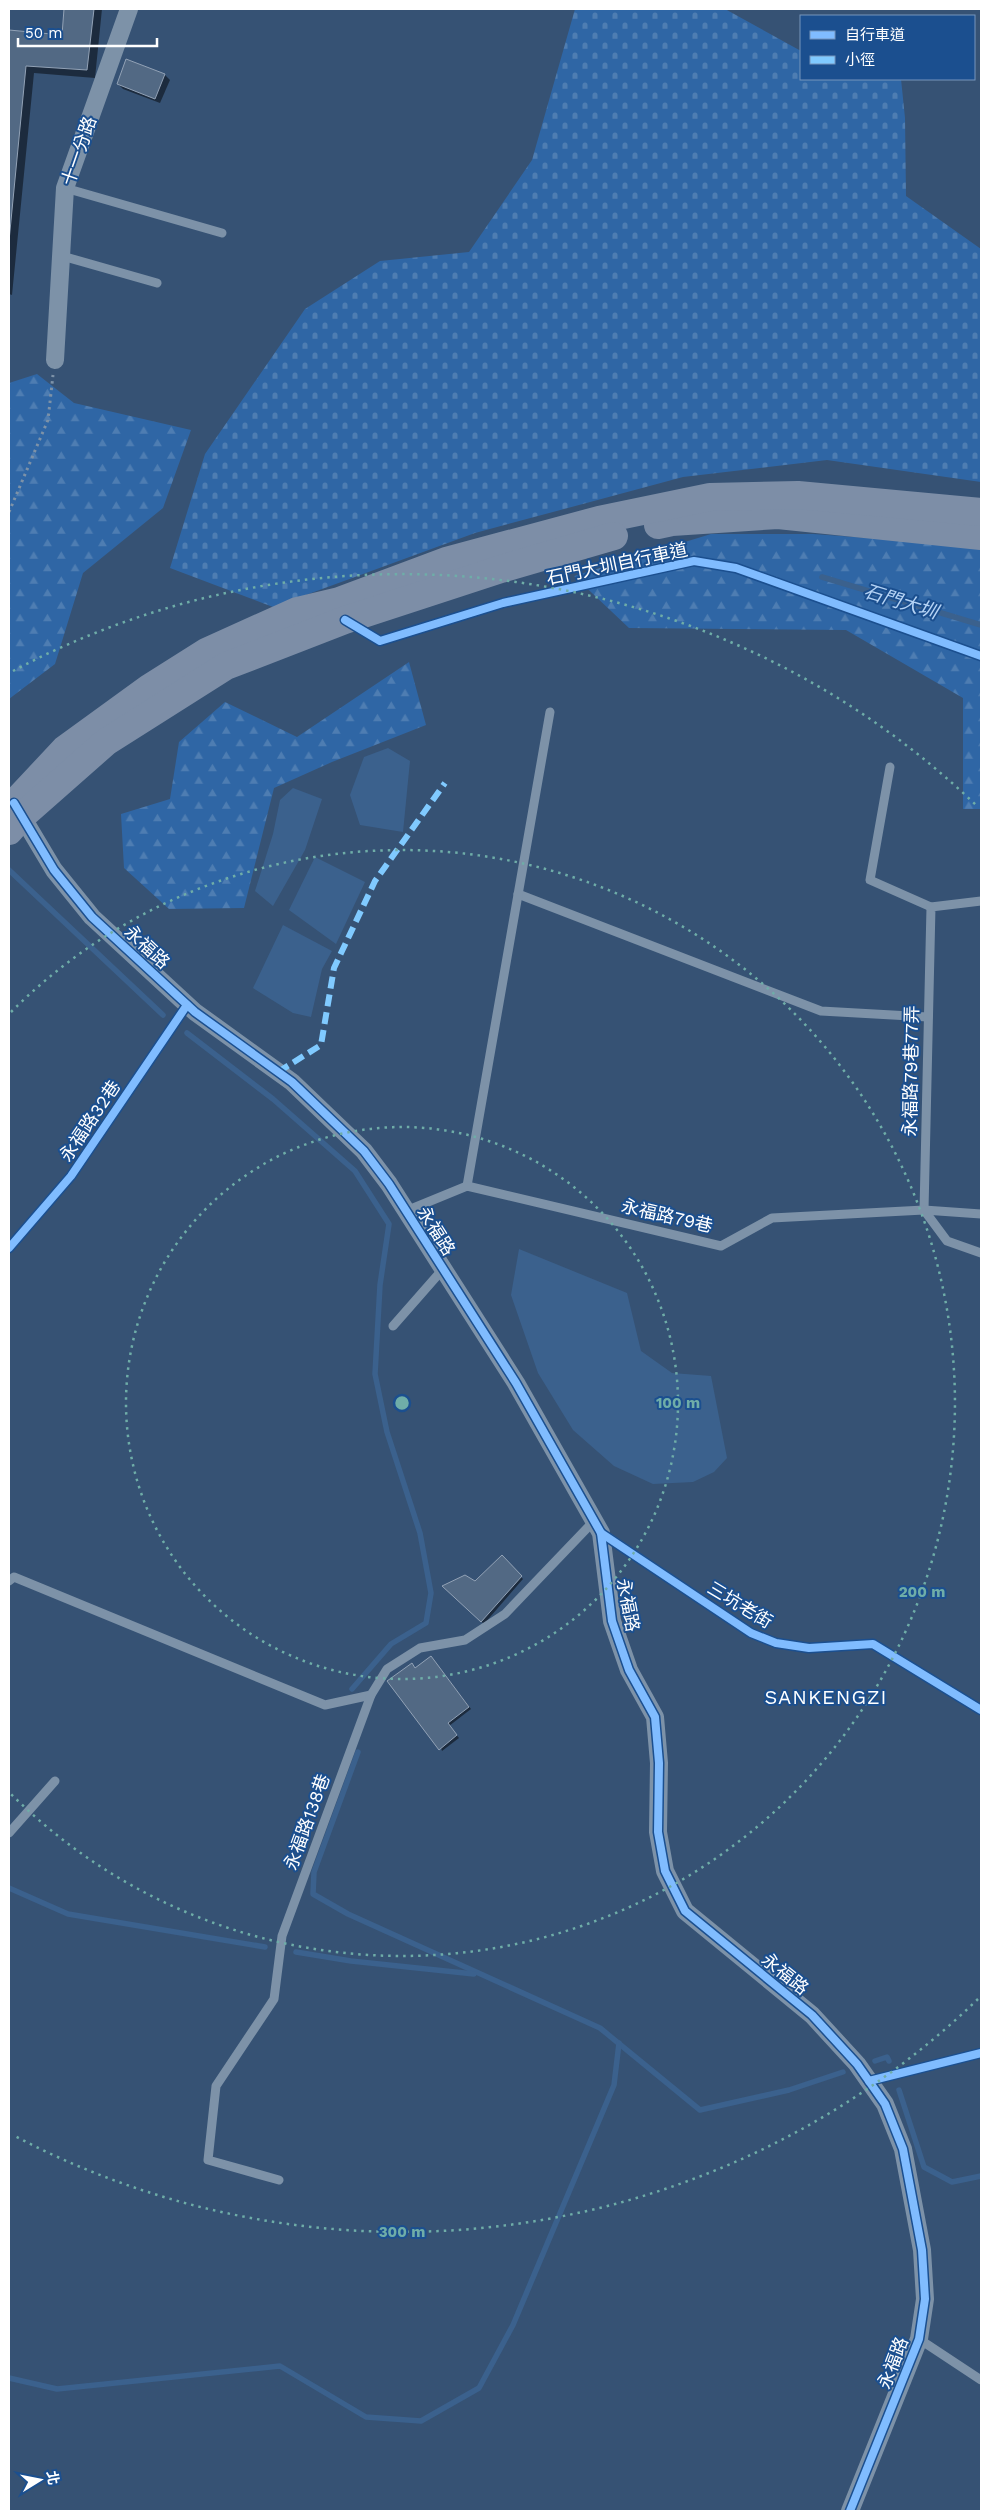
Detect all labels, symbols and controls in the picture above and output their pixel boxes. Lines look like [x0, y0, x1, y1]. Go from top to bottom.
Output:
scale bar [18, 15, 156, 47]
legend [800, 15, 975, 80]
text: 50 m [25, 24, 62, 42]
text: 自行車道 [845, 26, 905, 44]
text: 小徑 [845, 51, 875, 69]
street label: 十一分路 [57, 113, 100, 188]
street label: 石門大圳自行車道 [544, 538, 690, 589]
water label: 石門大圳 [861, 579, 943, 624]
street label: 永福路 [120, 921, 174, 973]
street label: 永福路79巷77弄 [899, 1005, 922, 1137]
street label: 永福路32巷 [55, 1076, 124, 1165]
street label: 永福路79巷 [619, 1195, 715, 1236]
street label: 永福路 [413, 1202, 460, 1259]
centre of rings [393, 1394, 411, 1412]
text: 100 m [656, 1394, 700, 1412]
street label: 永福路 [613, 1576, 644, 1633]
street label: 三坑老街 [704, 1577, 777, 1632]
text: 200 m [899, 1583, 945, 1601]
district label: SANKENGZI [764, 1685, 888, 1709]
street label: 永福路138巷 [279, 1771, 334, 1873]
street label: 永福路 [758, 1948, 813, 1999]
text: 300 m [379, 2223, 425, 2241]
street label: 永福路 [873, 2334, 912, 2392]
north arrow [15, 2455, 65, 2505]
text: 北 [44, 2469, 62, 2486]

